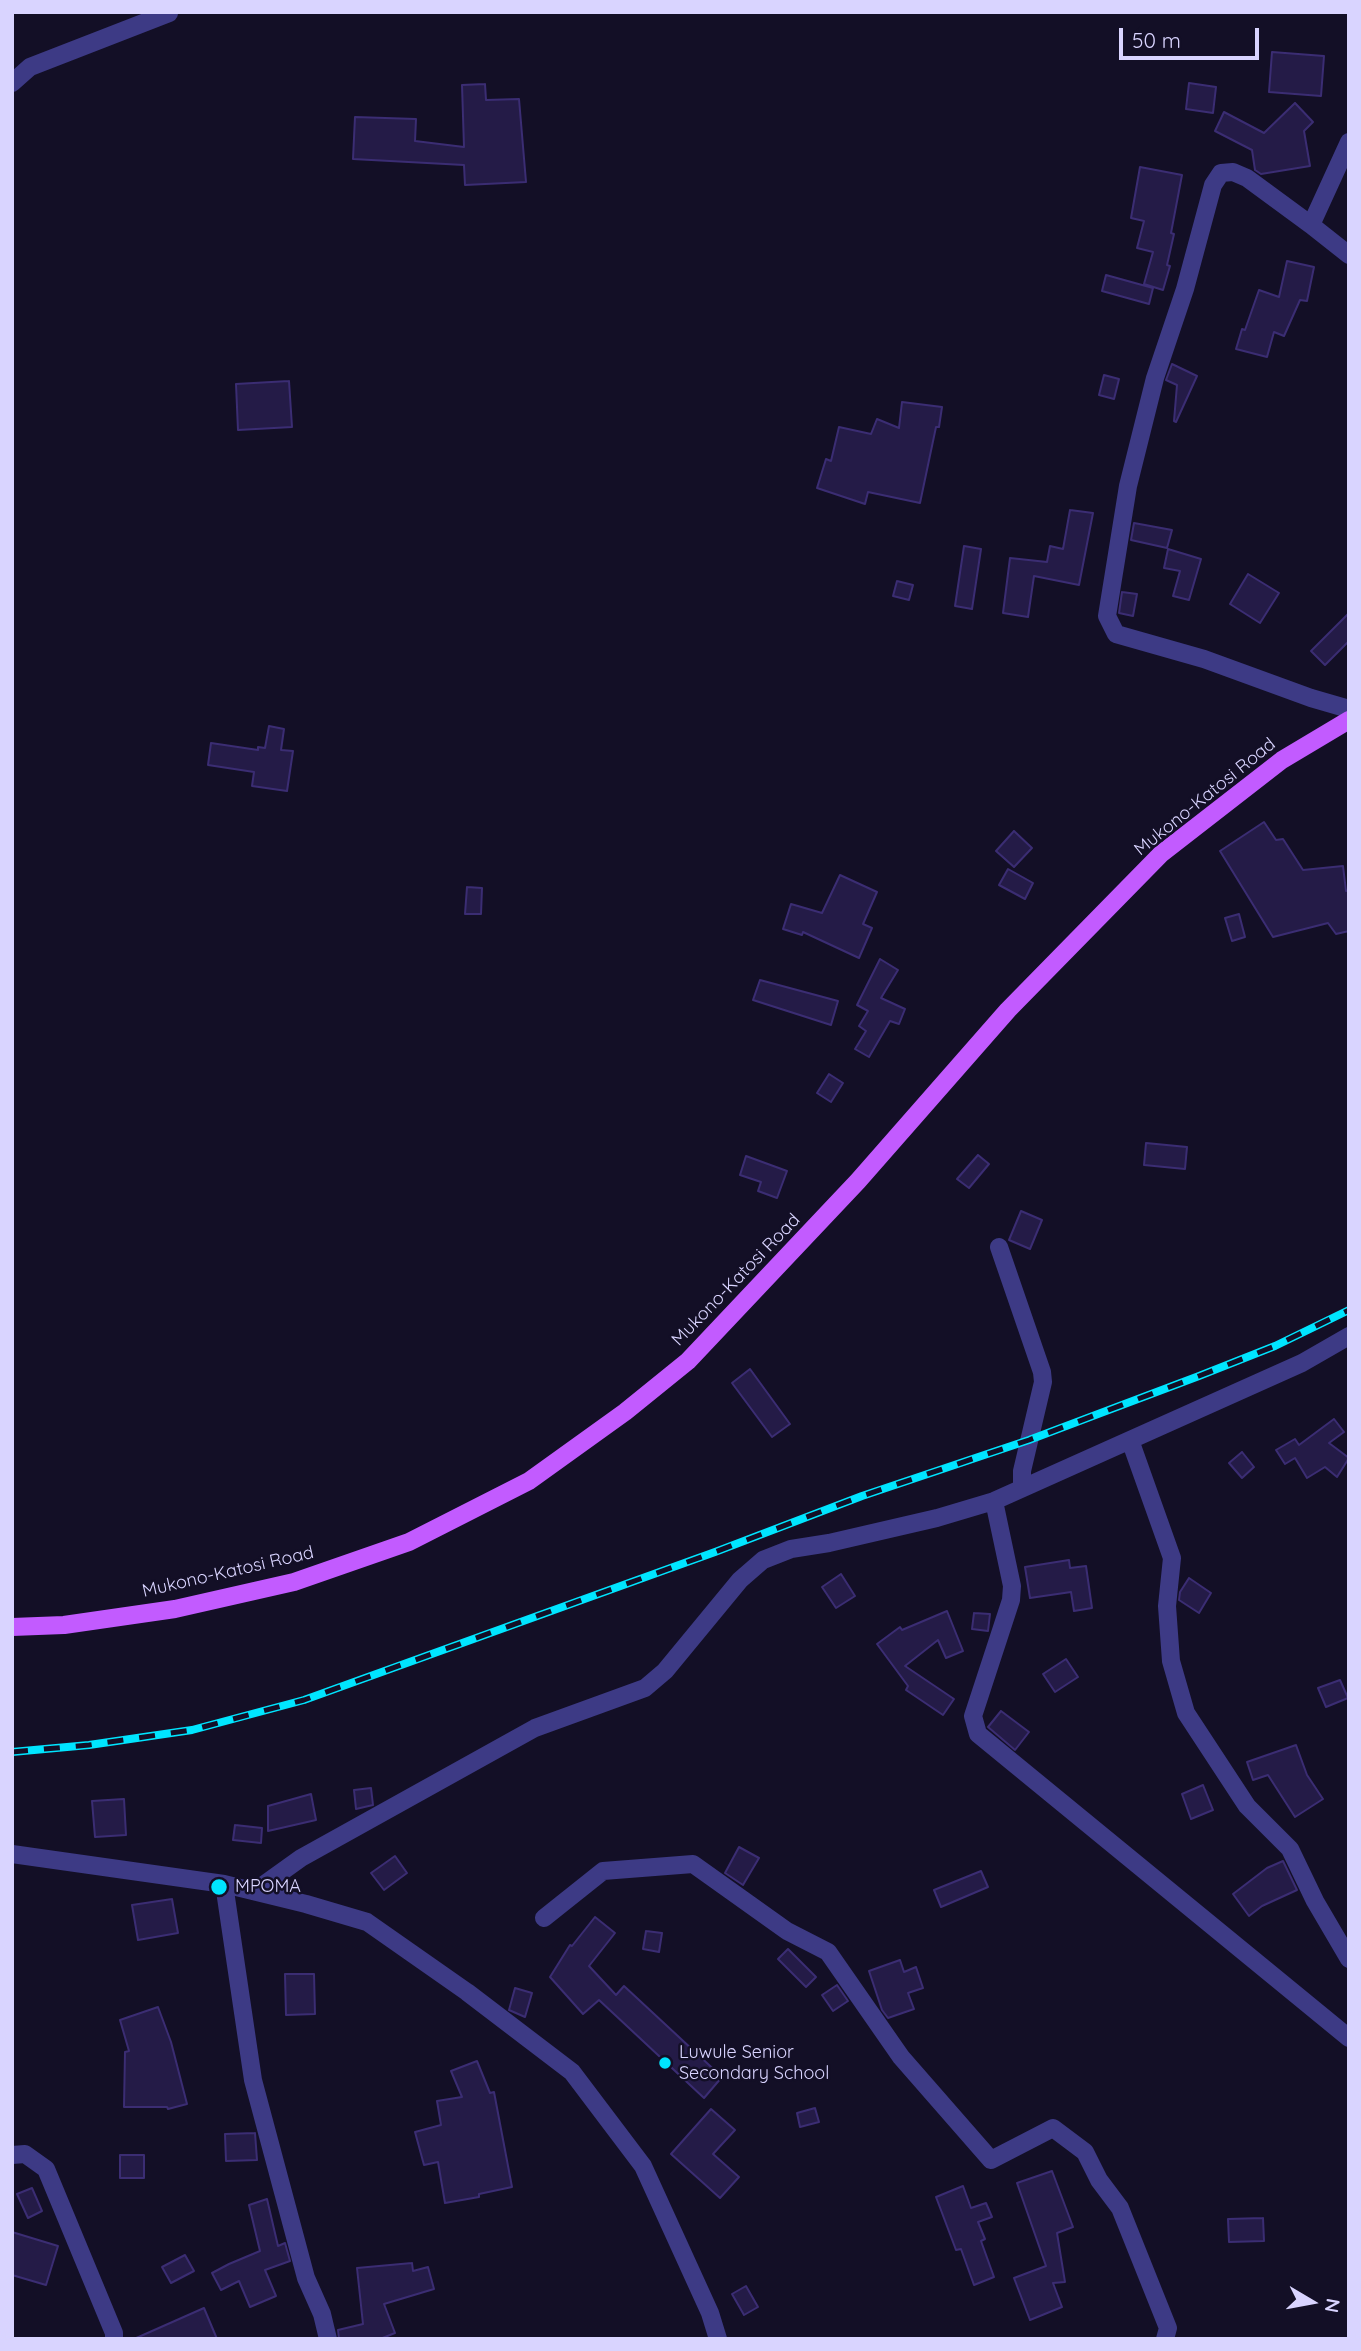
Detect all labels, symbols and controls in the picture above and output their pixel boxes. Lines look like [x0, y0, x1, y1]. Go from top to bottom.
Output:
scale bar [1123, 14, 1263, 58]
text: 50 m [1132, 27, 1181, 53]
street label: Mukono-Katosi Road [1130, 733, 1280, 861]
street label: Mukono-Katosi Road [667, 1209, 805, 1351]
street label: Mukono-Katosi Road [140, 1542, 316, 1602]
place label: MPOMA [235, 1876, 301, 1898]
marker: MPOMA [209, 1877, 229, 1897]
place label: Luwule Senior Secondary School [679, 2042, 829, 2084]
marker: Luwule Senior Secondary School [657, 2055, 673, 2071]
north arrow [1277, 2267, 1347, 2337]
text: N [1320, 2297, 1346, 2315]

